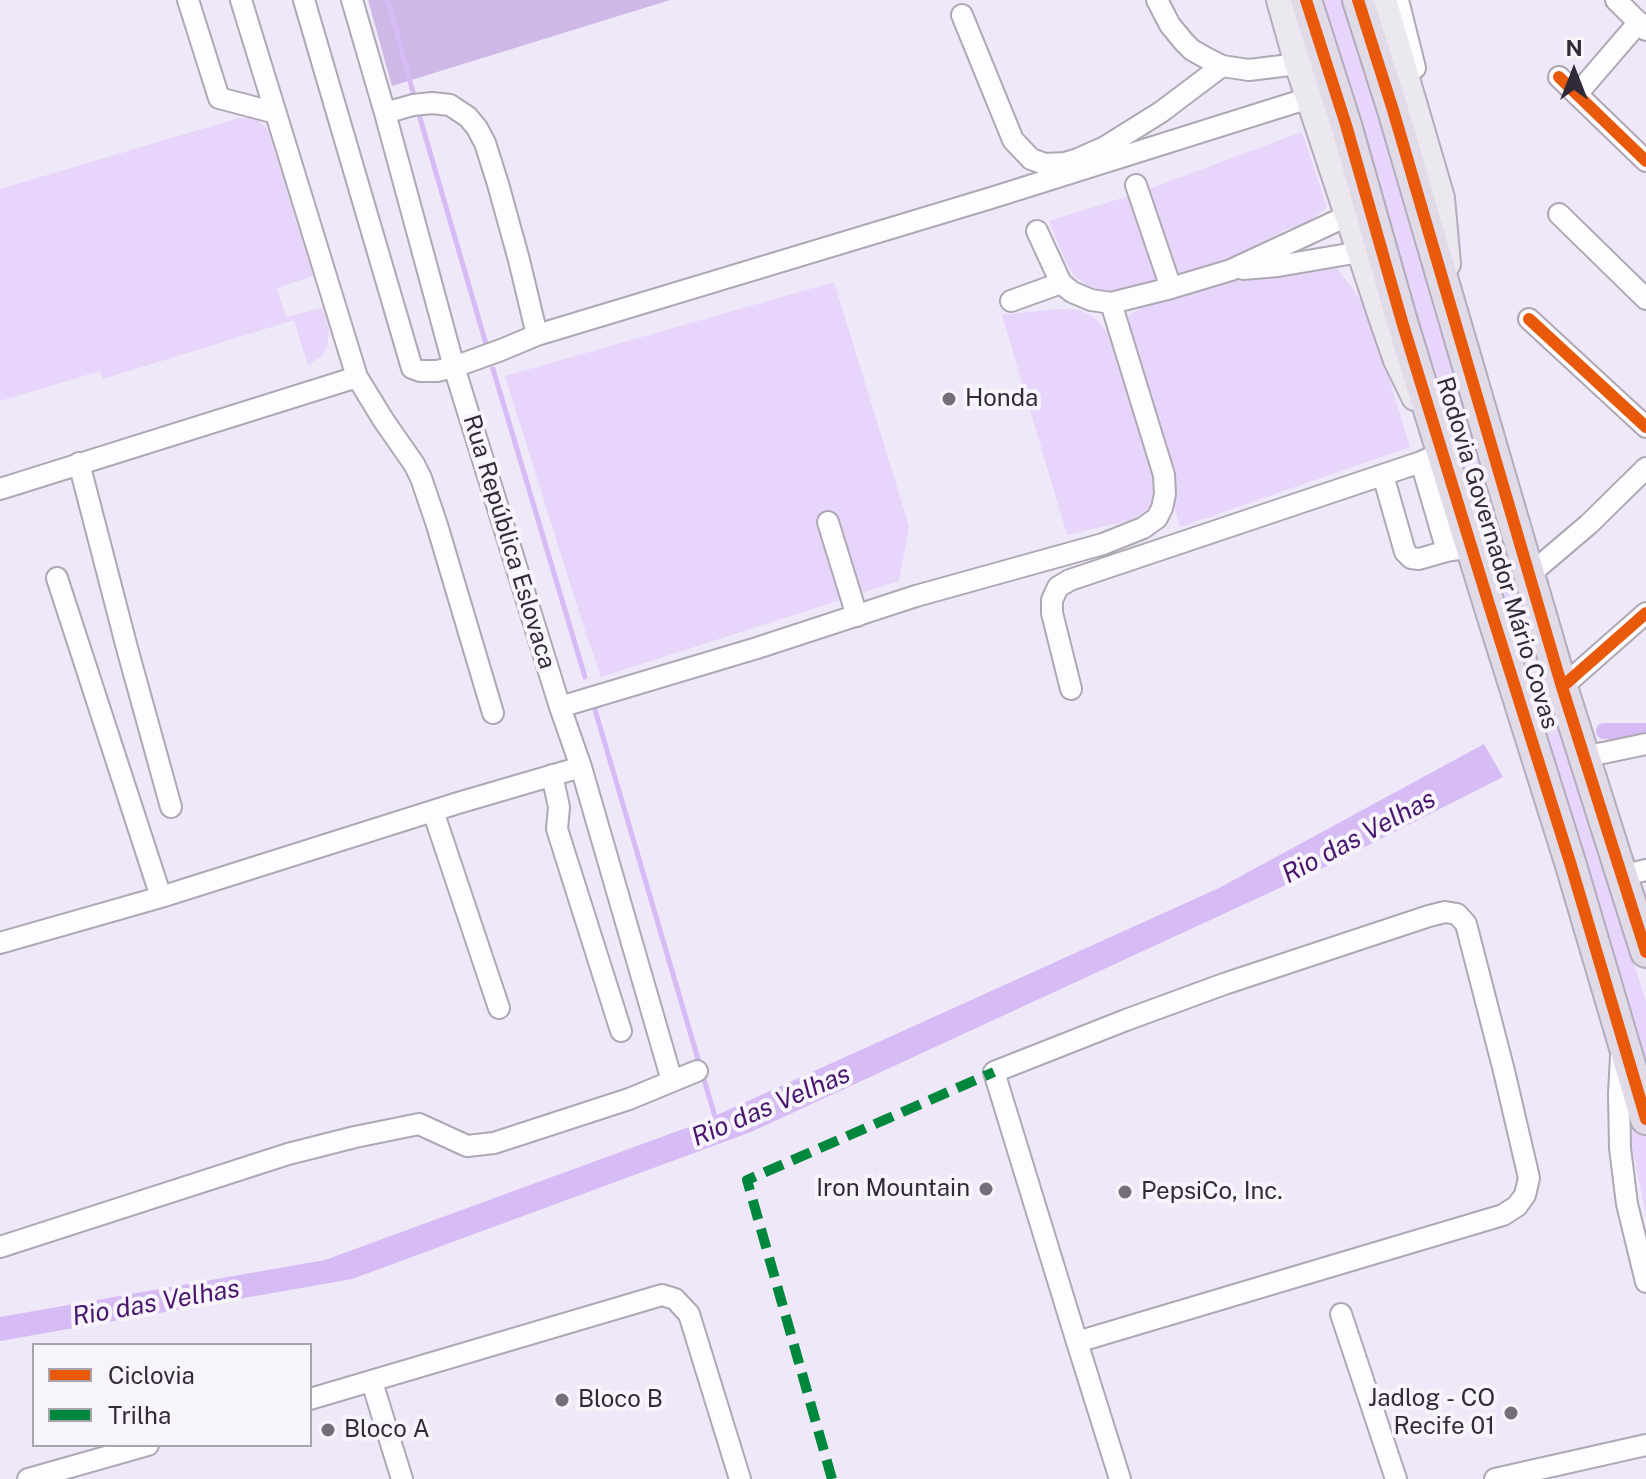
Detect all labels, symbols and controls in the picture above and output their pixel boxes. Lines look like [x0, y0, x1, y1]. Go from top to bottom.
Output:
north arrow [1534, 32, 1614, 112]
text: N [1565, 35, 1583, 61]
street label: Rodovia Governador Mário Covas [1430, 374, 1564, 732]
place label: Honda [965, 385, 1038, 413]
marker: Honda [940, 390, 958, 408]
street label: Rua República Eslovaca [457, 411, 561, 673]
water label: Rio das Velhas [1277, 783, 1441, 891]
water label: Rio das Velhas [687, 1059, 855, 1153]
place label: Iron Mountain [816, 1175, 970, 1203]
place label: PepsiCo, Inc. [1141, 1178, 1283, 1206]
marker: Iron Mountain [977, 1180, 995, 1198]
marker: PepsiCo, Inc. [1116, 1183, 1134, 1201]
water label: Rio das Velhas [70, 1273, 242, 1333]
legend [32, 1343, 312, 1447]
text: Ciclovia [108, 1361, 195, 1389]
place label: Jadlog - CO Recife 01 [1368, 1385, 1495, 1441]
place label: Bloco B [578, 1386, 663, 1414]
marker: Bloco B [553, 1391, 571, 1409]
text: Trilha [108, 1401, 171, 1429]
marker: Jadlog - CO Recife 01 [1502, 1404, 1520, 1422]
place label: Bloco A [344, 1416, 430, 1444]
marker: Bloco A [319, 1421, 337, 1439]

